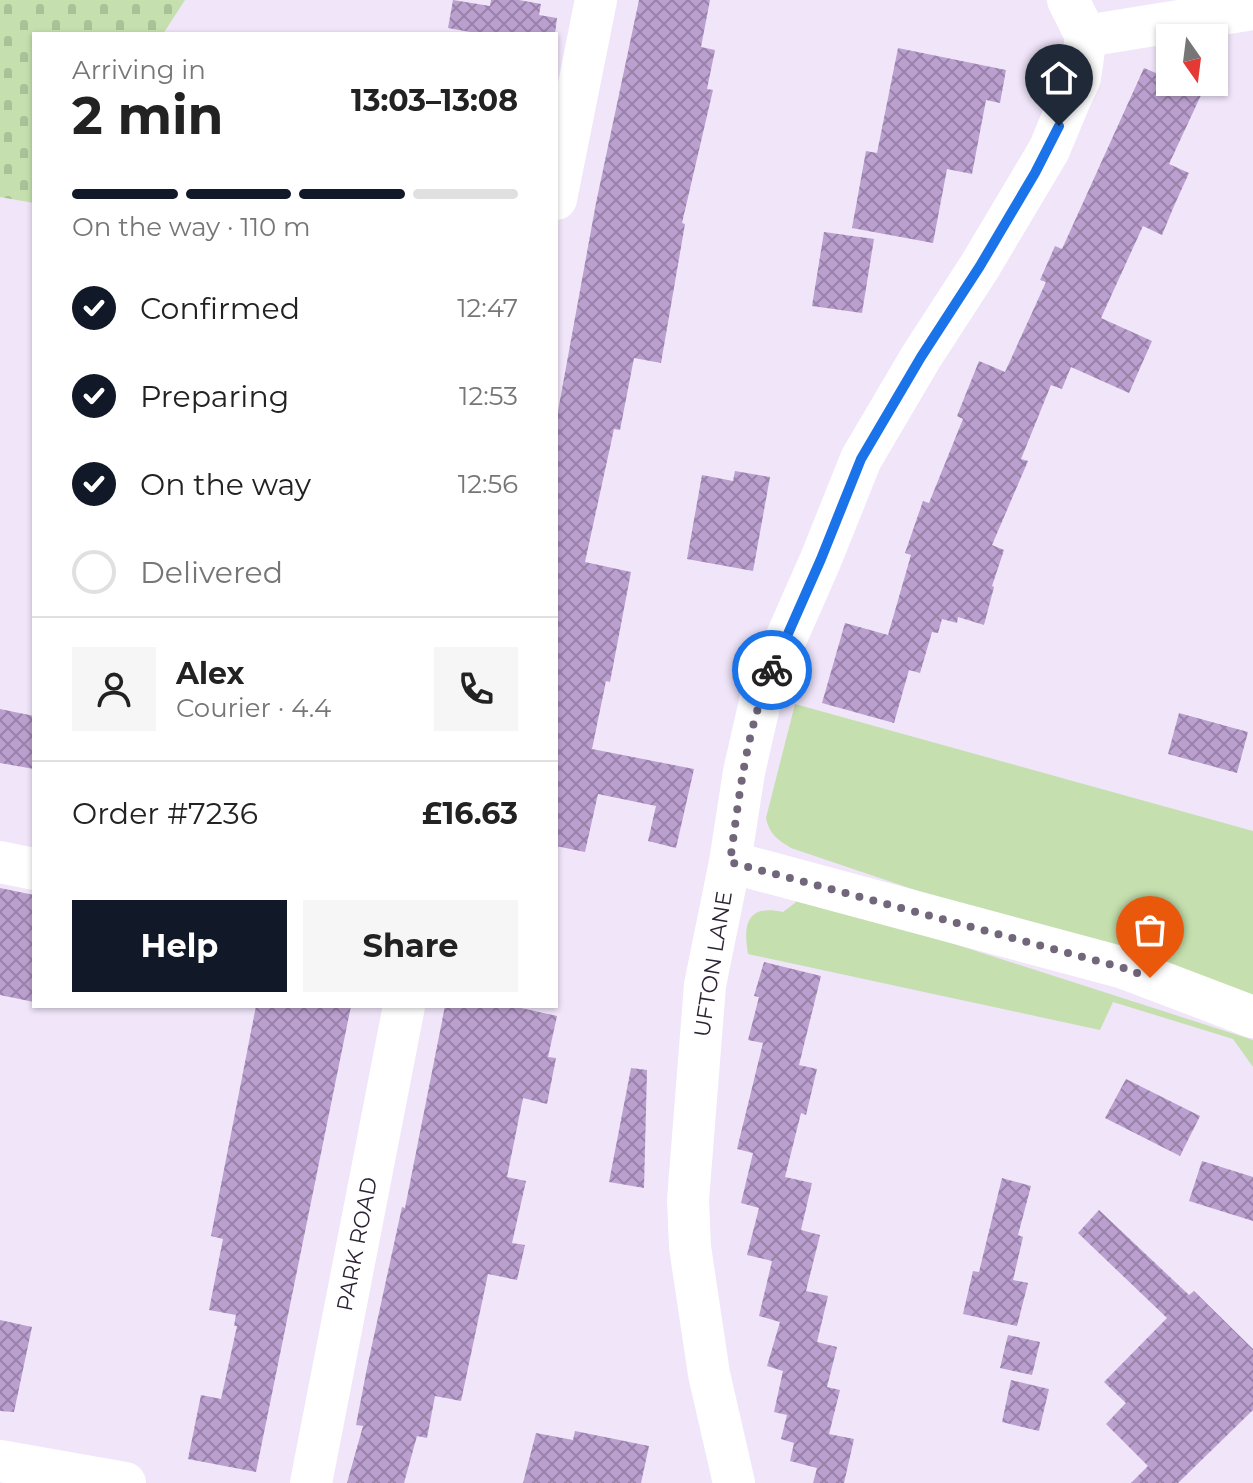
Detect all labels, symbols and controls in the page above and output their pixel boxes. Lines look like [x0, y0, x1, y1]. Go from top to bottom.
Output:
north arrow [1156, 24, 1228, 96]
map controls [1156, 24, 1228, 96]
pin [1025, 44, 1093, 126]
text: Arriving in [72, 54, 206, 86]
icon: home [1037, 56, 1081, 100]
text: 13:03–13:08 [351, 82, 518, 119]
text: 2 min [72, 84, 224, 147]
text: On the way · 110 m [72, 211, 311, 243]
icon: check [72, 286, 116, 330]
text: Confirmed [140, 290, 300, 327]
text: 12:47 [457, 292, 518, 324]
icon: check [72, 374, 116, 418]
text: Preparing [140, 378, 289, 415]
text: 12:53 [459, 380, 518, 412]
icon: check [72, 462, 116, 506]
text: On the way [140, 466, 311, 503]
text: 12:56 [458, 468, 518, 500]
text: Delivered [140, 554, 283, 591]
courier [732, 630, 812, 710]
button: person [72, 647, 156, 731]
button: phone [434, 647, 518, 731]
icon: bike [750, 648, 794, 692]
text: Alex [176, 655, 244, 692]
text: Courier · 4.4 [176, 692, 331, 724]
text: Order #7236 [72, 795, 258, 832]
text: £16.63 [422, 795, 518, 832]
street label: UFTON LANE [688, 889, 738, 1039]
pin [1116, 896, 1184, 978]
button: Help [72, 900, 287, 992]
button: Share [303, 900, 518, 992]
icon: bag [1128, 908, 1172, 952]
street label: PARK ROAD [331, 1175, 383, 1313]

